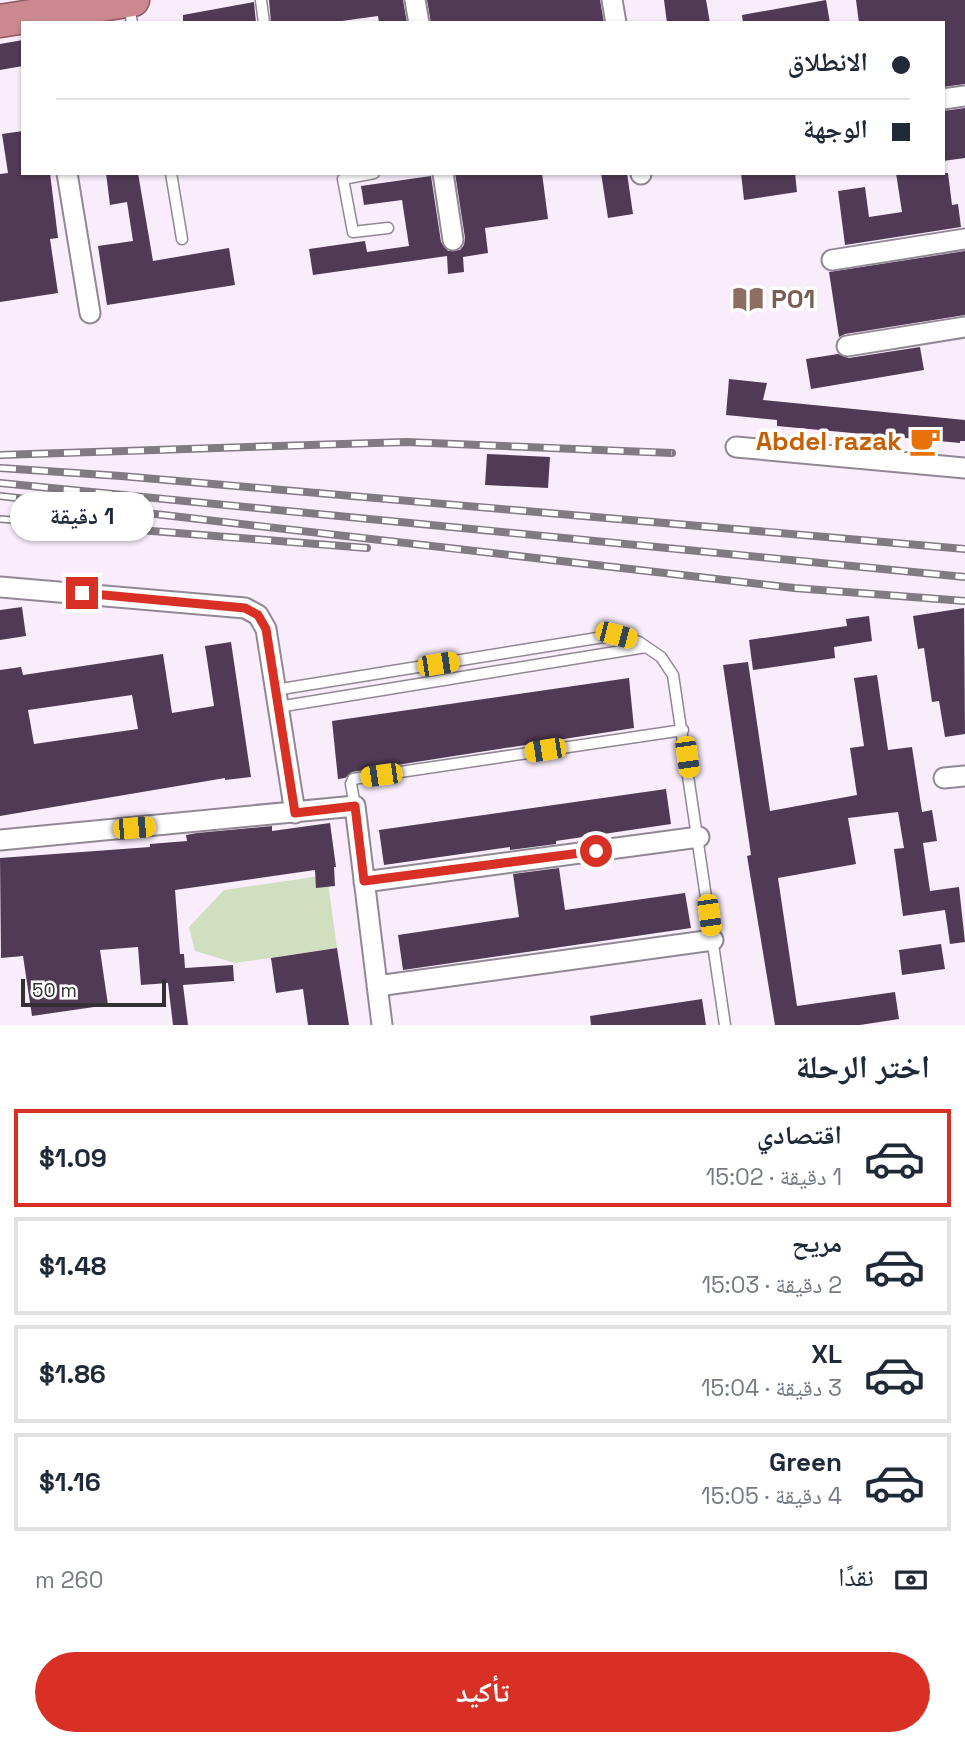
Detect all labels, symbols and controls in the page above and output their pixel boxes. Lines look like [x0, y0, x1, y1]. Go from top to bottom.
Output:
text: الانطلاق [788, 45, 868, 79]
text: الوجهة [803, 112, 868, 146]
library icon: P01 [731, 282, 765, 316]
place label: P01 [771, 282, 815, 316]
place label: Abdel razak [756, 424, 902, 458]
cafe icon: Abdel razak [908, 424, 942, 458]
callout: 1 دقيقة [10, 491, 154, 540]
text: 1 دقيقة [50, 501, 114, 531]
route end [66, 577, 98, 609]
car [593, 619, 640, 651]
car [416, 650, 461, 678]
car [674, 735, 701, 779]
car [523, 736, 568, 764]
car [359, 762, 404, 788]
car [113, 816, 156, 840]
route start [580, 835, 612, 867]
car [696, 893, 723, 937]
scale bar [21, 976, 166, 1008]
text: 50 m [32, 978, 77, 1003]
text: اختر الرحلة [796, 1047, 930, 1087]
text: اقتصادي [757, 1118, 842, 1152]
icon: car [863, 1127, 926, 1190]
text: $1.09 [39, 1141, 107, 1175]
text: 1 دقيقة · 15:02 [706, 1162, 842, 1192]
text: مريح [792, 1226, 842, 1260]
icon: car [863, 1235, 926, 1298]
text: $1.48 [39, 1249, 106, 1283]
text: 2 دقيقة · 15:03 [701, 1270, 842, 1300]
text: XL [811, 1337, 842, 1371]
icon: car [863, 1343, 926, 1406]
text: $1.86 [39, 1357, 106, 1391]
text: 3 دقيقة · 15:04 [701, 1373, 842, 1403]
text: Green [769, 1445, 842, 1479]
icon: car [863, 1451, 926, 1514]
text: $1.16 [39, 1465, 101, 1499]
text: 4 دقيقة · 15:05 [701, 1481, 842, 1511]
text: نقدًا [838, 1560, 874, 1594]
icon: cash [892, 1561, 930, 1599]
text: 260 m [35, 1565, 103, 1595]
button: تأكيد [35, 1652, 930, 1732]

